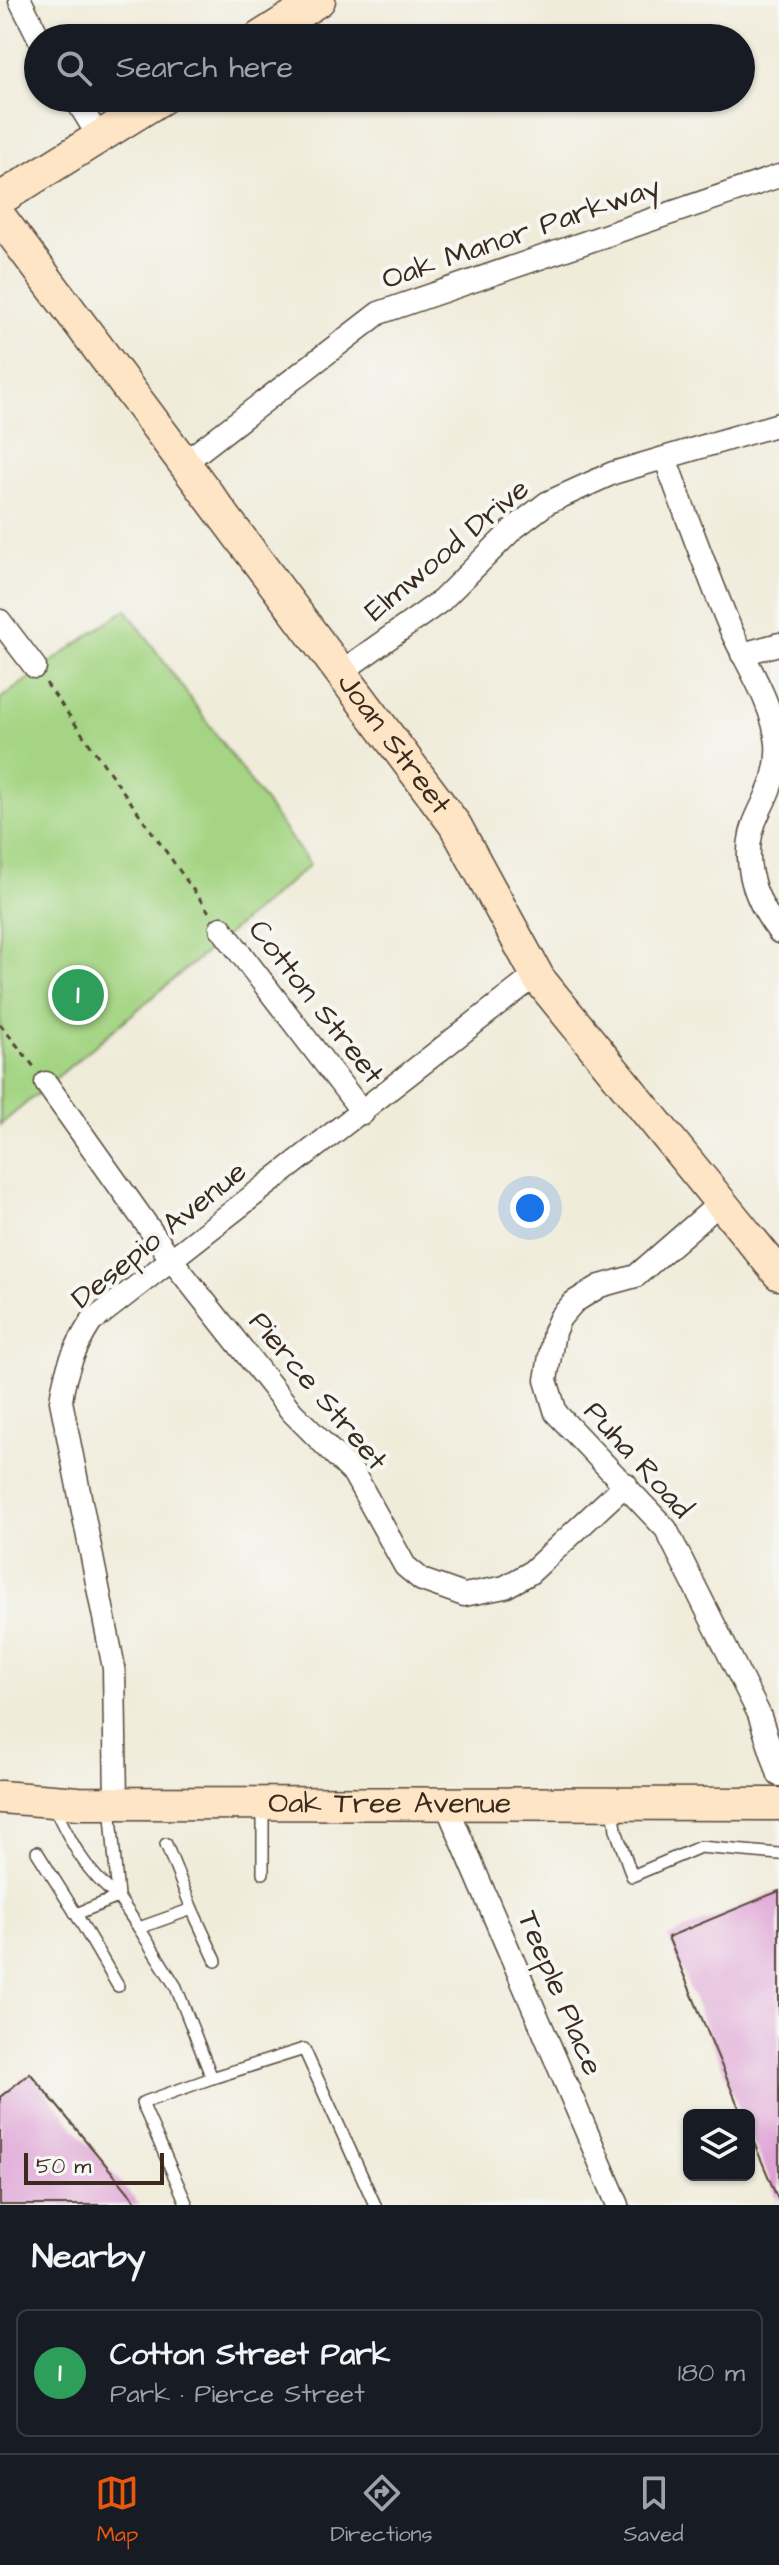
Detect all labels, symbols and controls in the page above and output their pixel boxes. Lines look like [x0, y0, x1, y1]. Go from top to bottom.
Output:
search box [24, 24, 755, 112]
icon: search [52, 46, 96, 90]
text: Search here [116, 47, 293, 89]
street label: Oak Manor Parkway [376, 166, 666, 301]
street label: Elmwood Drive [356, 468, 538, 632]
street label: Joan Street [327, 664, 461, 824]
street label: Cotton Street [238, 911, 394, 1093]
pin: 1 [52, 965, 104, 1025]
street label: Desepio Avenue [62, 1151, 256, 1319]
your location [510, 1188, 550, 1228]
street label: Pierce Street [239, 1302, 397, 1480]
street label: Puha Road [574, 1392, 702, 1528]
street label: Oak Tree Avenue [268, 1782, 511, 1825]
street label: Teeple Place [506, 1904, 614, 2082]
map controls [683, 2109, 755, 2181]
button: layers [683, 2109, 755, 2181]
scale bar [24, 2149, 164, 2185]
text: 50 m [36, 2151, 91, 2182]
text: Nearby [32, 2233, 146, 2281]
text: Cotton Street Park [110, 2334, 390, 2376]
text: 1 [58, 2355, 62, 2391]
text: 180 m [678, 2355, 745, 2391]
text: Park · Pierce Street [110, 2376, 365, 2412]
tab: Map [95, 2471, 139, 2550]
tab: Directions [330, 2471, 433, 2550]
tab: Saved [624, 2471, 684, 2550]

